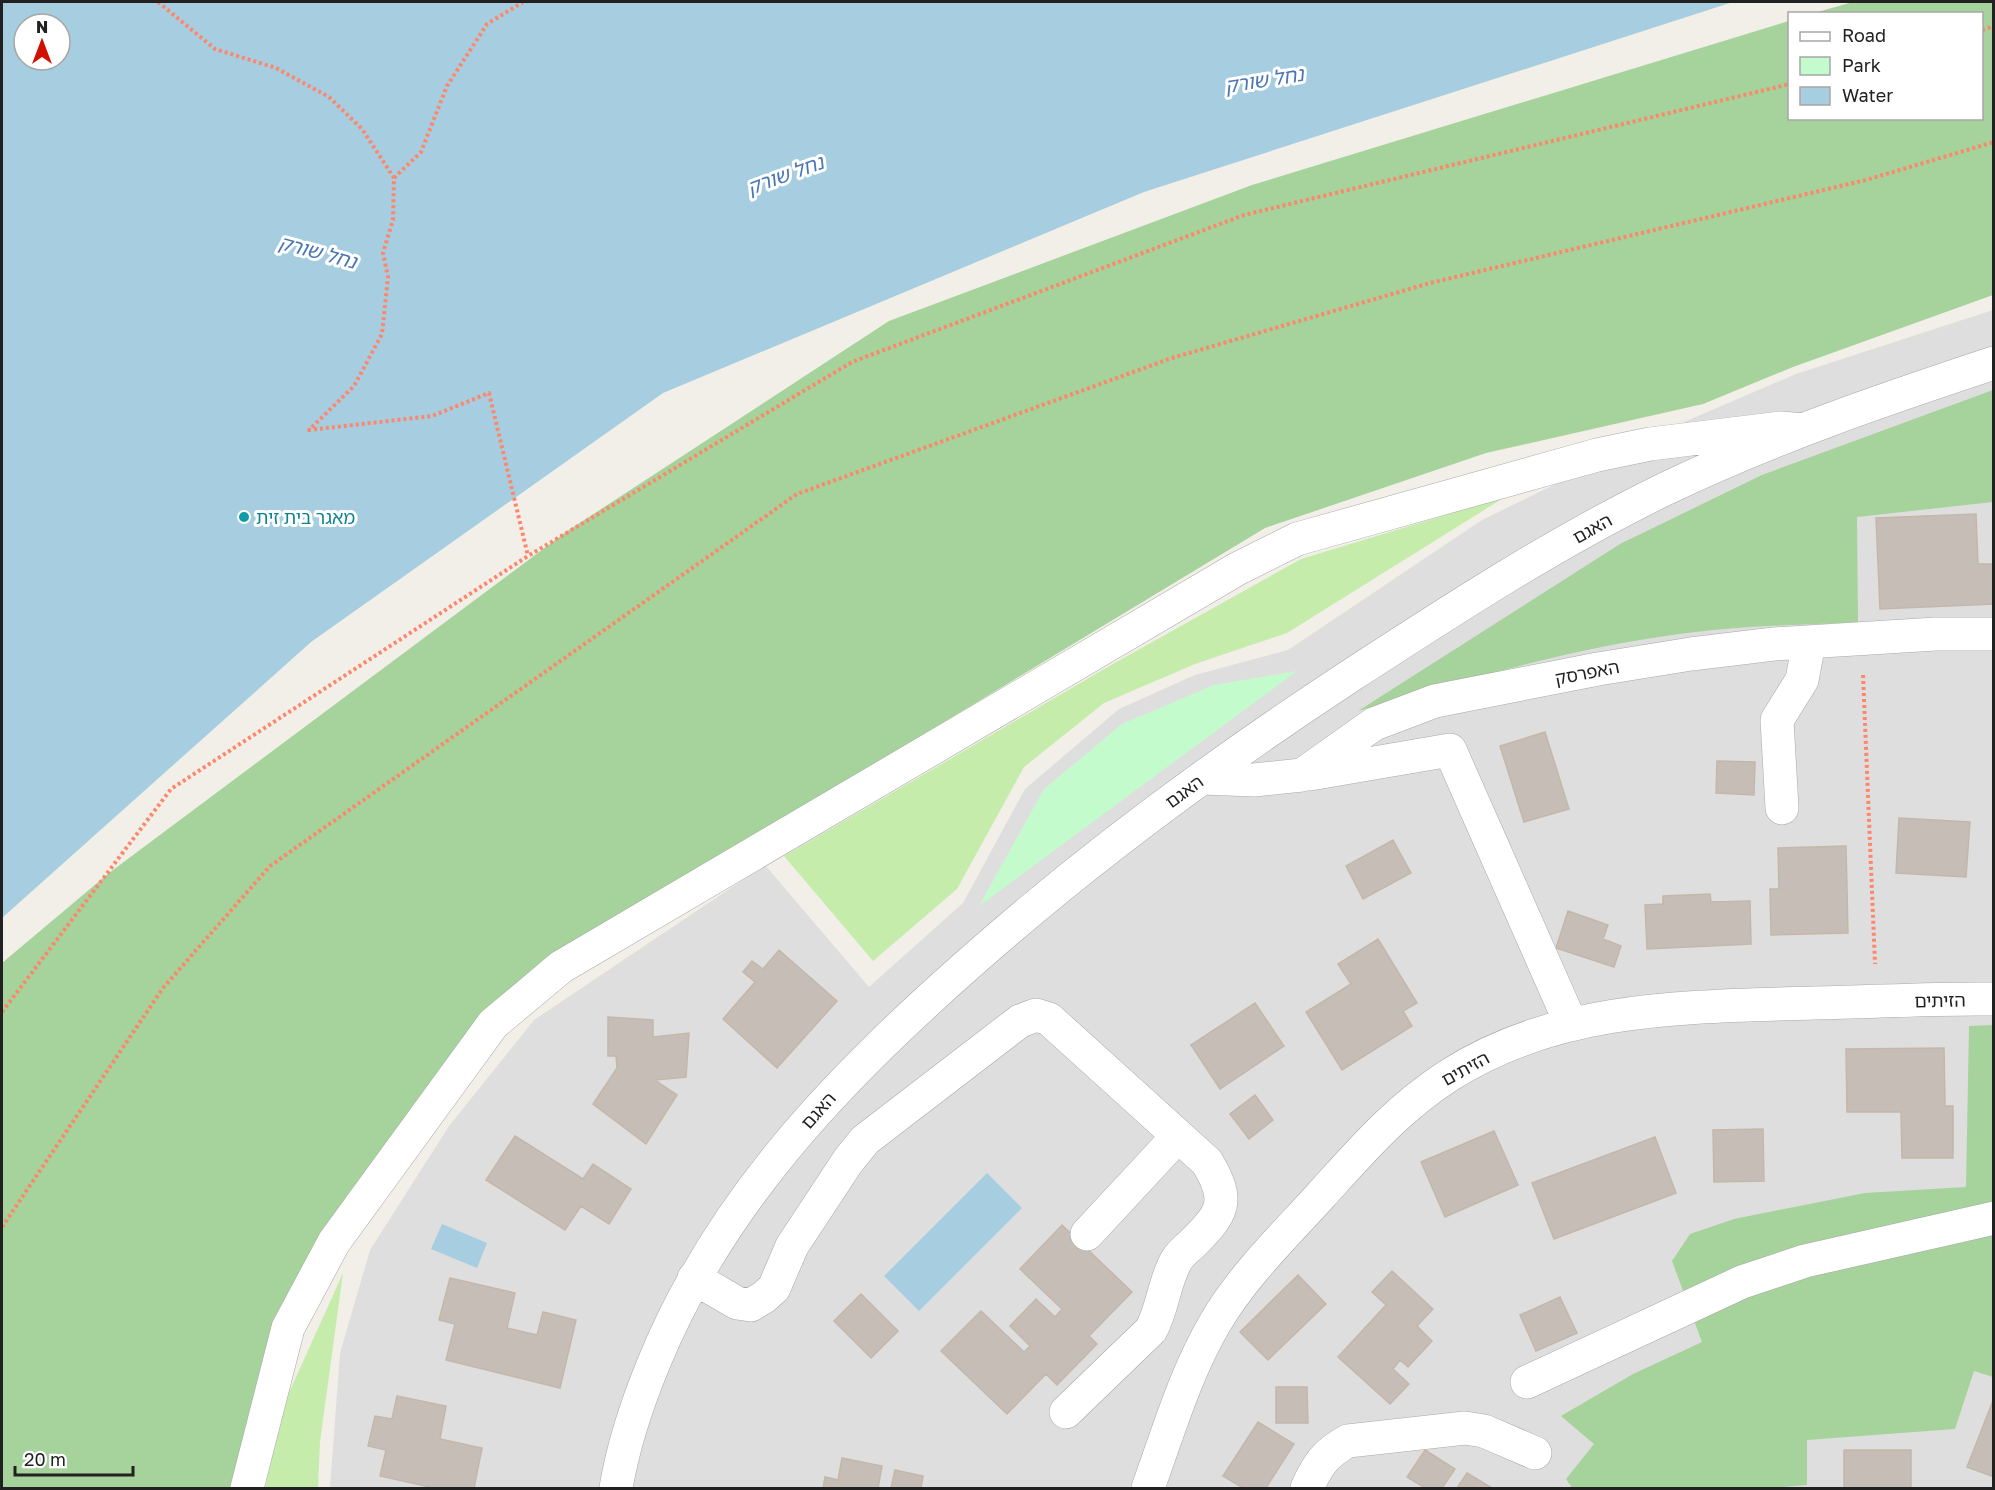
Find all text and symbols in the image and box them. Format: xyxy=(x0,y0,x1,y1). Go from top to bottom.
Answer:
north arrow xyxy=(12,12,72,72)
legend xyxy=(1788,12,1983,120)
text: N xyxy=(36,17,48,37)
text: Road xyxy=(1842,24,1886,46)
text: Park xyxy=(1842,54,1881,76)
water label: נחל שורק xyxy=(1223,61,1307,97)
text: Water xyxy=(1842,84,1893,106)
water label: נחל שורק xyxy=(743,149,828,199)
water label: נחל שורק xyxy=(276,229,361,273)
place label: מאגר בית זית xyxy=(256,506,355,528)
street label: האגם xyxy=(1568,508,1616,548)
marker: מאגר בית זית xyxy=(237,510,251,524)
street label: האפרסק xyxy=(1553,655,1621,689)
street label: האגם xyxy=(1161,770,1207,812)
street label: הזיתים xyxy=(1914,989,1966,1011)
street label: הזיתים xyxy=(1437,1046,1493,1090)
street label: האגם xyxy=(796,1087,840,1133)
scale bar xyxy=(15,1439,134,1477)
text: 20 m xyxy=(24,1448,66,1470)

